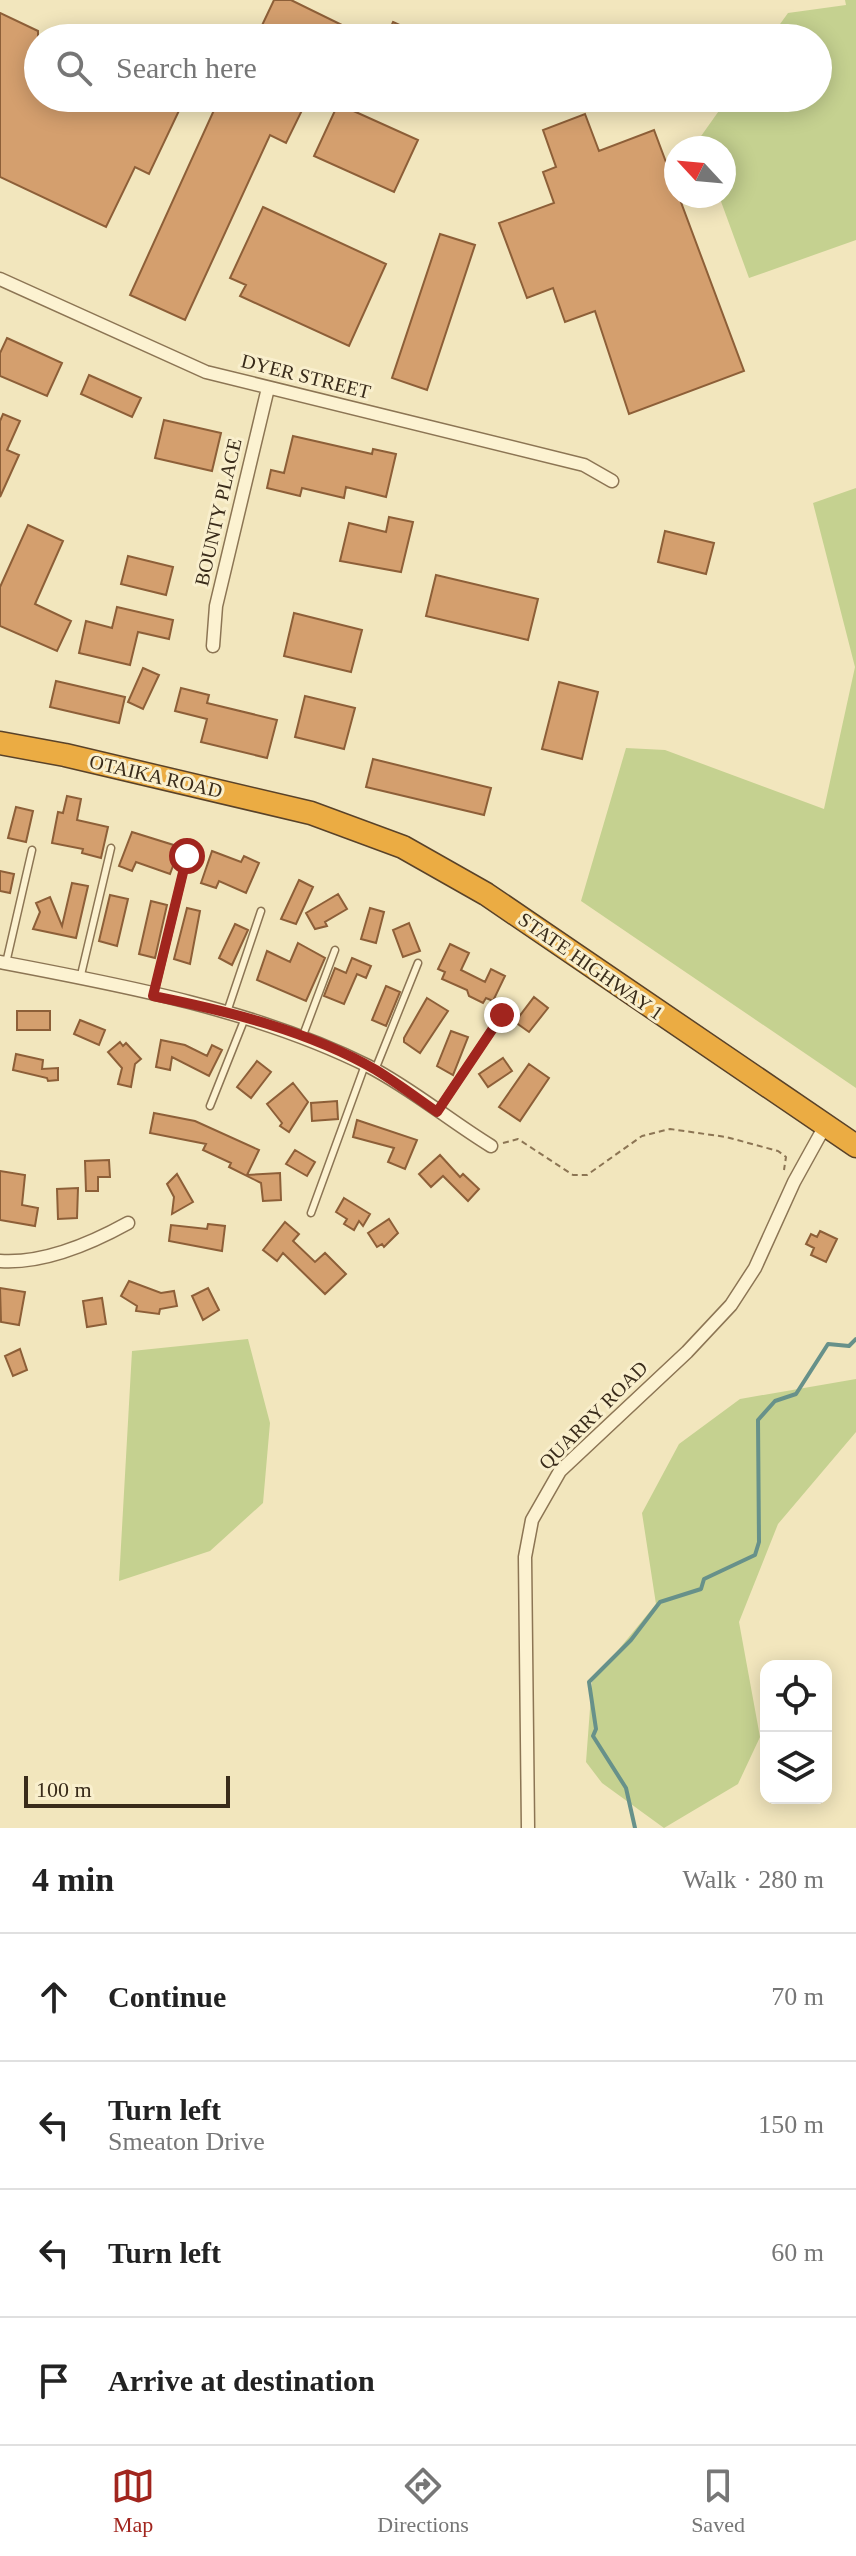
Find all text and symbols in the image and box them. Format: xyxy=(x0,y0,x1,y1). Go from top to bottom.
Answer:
search box xyxy=(24,24,832,112)
icon: search xyxy=(52,46,96,90)
text: Search here xyxy=(116,51,257,84)
north arrow xyxy=(664,136,736,208)
street label: DYER STREET xyxy=(239,349,373,403)
street label: BOUNTY PLACE xyxy=(190,436,246,588)
street label: OTAIKA ROAD xyxy=(87,750,225,802)
route start xyxy=(169,838,205,874)
street label: STATE HIGHWAY 1 xyxy=(515,908,667,1024)
route end xyxy=(484,997,520,1033)
street label: QUARRY ROAD xyxy=(534,1356,652,1474)
map controls xyxy=(760,1660,832,1804)
button: locate xyxy=(760,1660,832,1732)
button: layers xyxy=(760,1732,832,1804)
scale bar xyxy=(24,1772,230,1808)
text: 100 m xyxy=(36,1777,92,1802)
text: 4 min xyxy=(32,1861,114,1898)
text: Walk · 280 m xyxy=(682,1865,824,1894)
icon: ahead xyxy=(32,1975,76,2019)
text: Continue xyxy=(108,1980,226,2013)
text: 70 m xyxy=(771,1982,824,2011)
text: Turn left xyxy=(108,2093,221,2126)
icon: left xyxy=(32,2103,76,2147)
text: 150 m xyxy=(758,2110,824,2139)
text: Smeaton Drive xyxy=(108,2127,265,2156)
icon: left xyxy=(32,2231,76,2275)
text: Turn left xyxy=(108,2236,221,2269)
text: 60 m xyxy=(771,2238,824,2267)
icon: arrive xyxy=(32,2359,76,2403)
text: Arrive at destination xyxy=(108,2364,375,2397)
tab: Map xyxy=(111,2464,155,2538)
tab: Directions xyxy=(377,2464,469,2538)
tab: Saved xyxy=(691,2464,745,2538)

